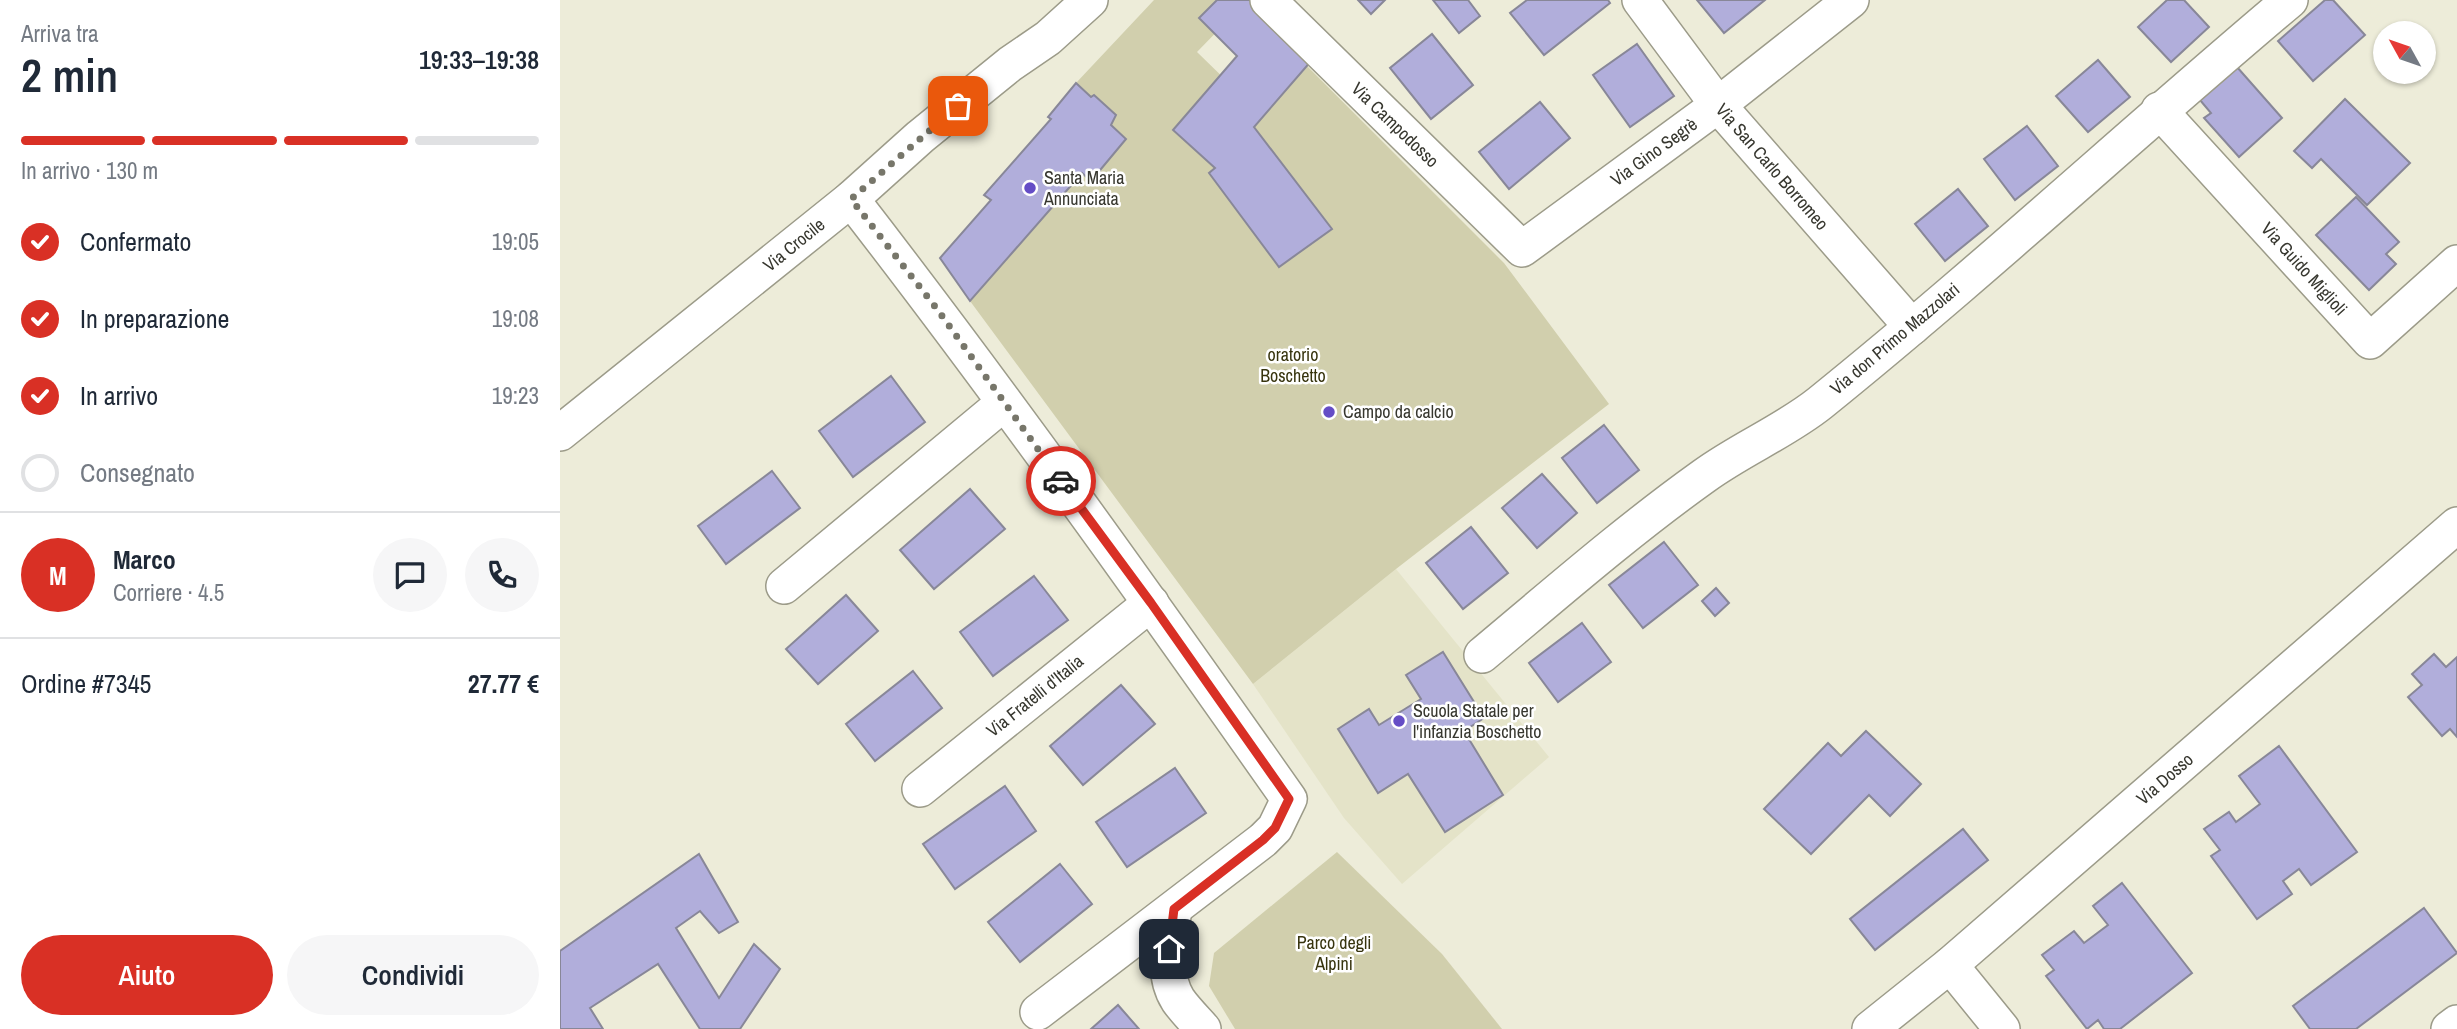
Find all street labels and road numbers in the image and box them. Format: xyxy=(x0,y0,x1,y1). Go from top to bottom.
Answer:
street label: Via Campodosso xyxy=(1346,76,1445,173)
street label: Via San Carlo Borromeo xyxy=(1710,98,1834,235)
street label: Via Gino Segrè xyxy=(1605,112,1702,192)
street label: Via Crocile xyxy=(758,212,830,277)
street label: Via Guido Miglioli xyxy=(2256,216,2353,321)
street label: Via don Primo Mazzolari xyxy=(1825,277,1965,400)
street label: Via Fratelli d'Italia xyxy=(981,649,1089,743)
street label: Via Dosso xyxy=(2131,747,2198,810)

